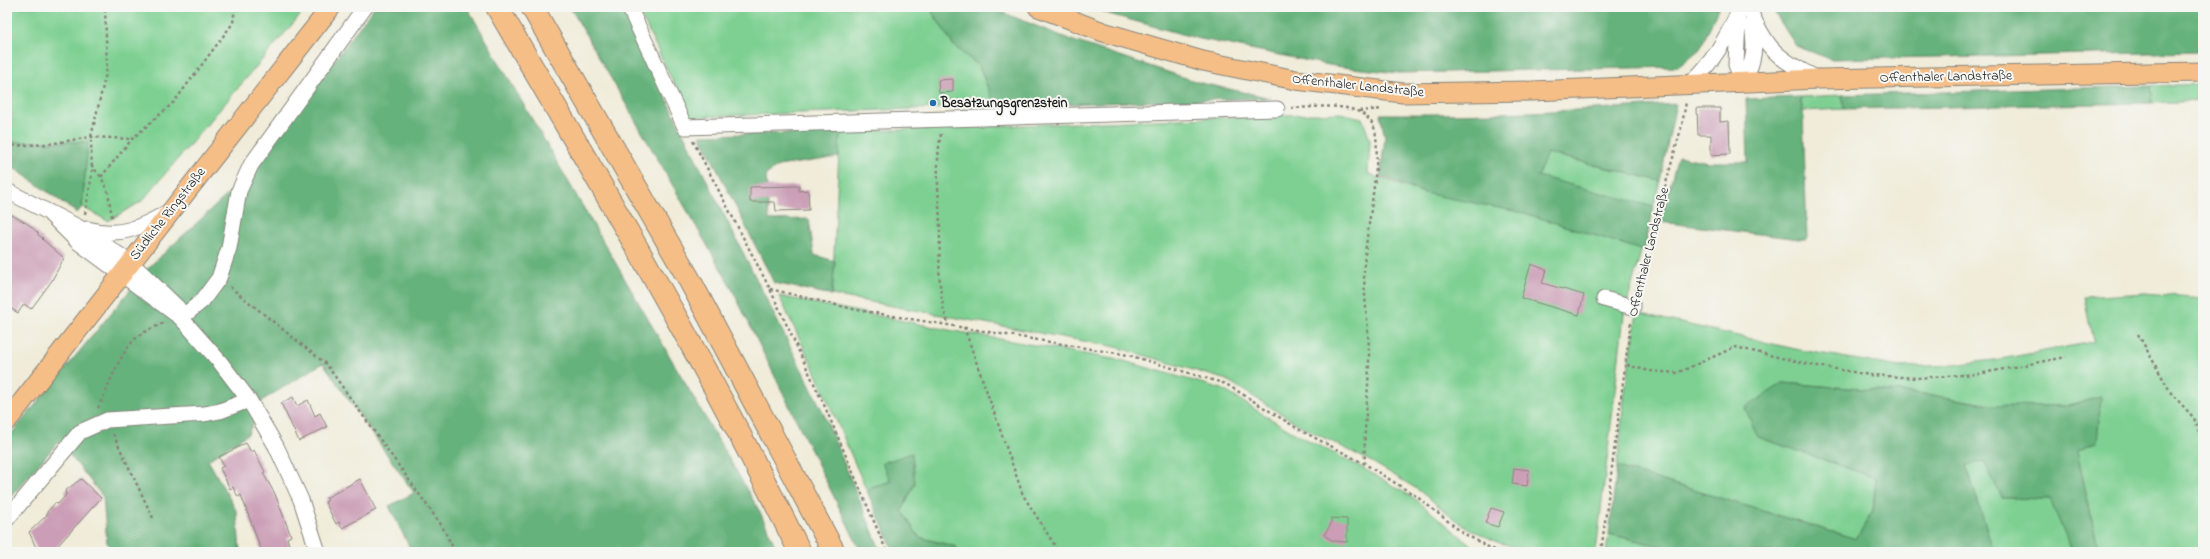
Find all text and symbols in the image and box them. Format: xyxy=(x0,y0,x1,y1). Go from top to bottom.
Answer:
street label: Offenthaler Landstraße xyxy=(1880,65,2013,89)
street label: Offenthaler Landstraße xyxy=(1291,69,1426,103)
place label: Besatzungsgrenzstein xyxy=(940,93,1068,116)
marker: Besatzungsgrenzstein xyxy=(928,98,938,108)
street label: Südliche Ringstraße xyxy=(125,162,212,266)
street label: Offenthaler Landstraße xyxy=(1623,184,1675,319)

